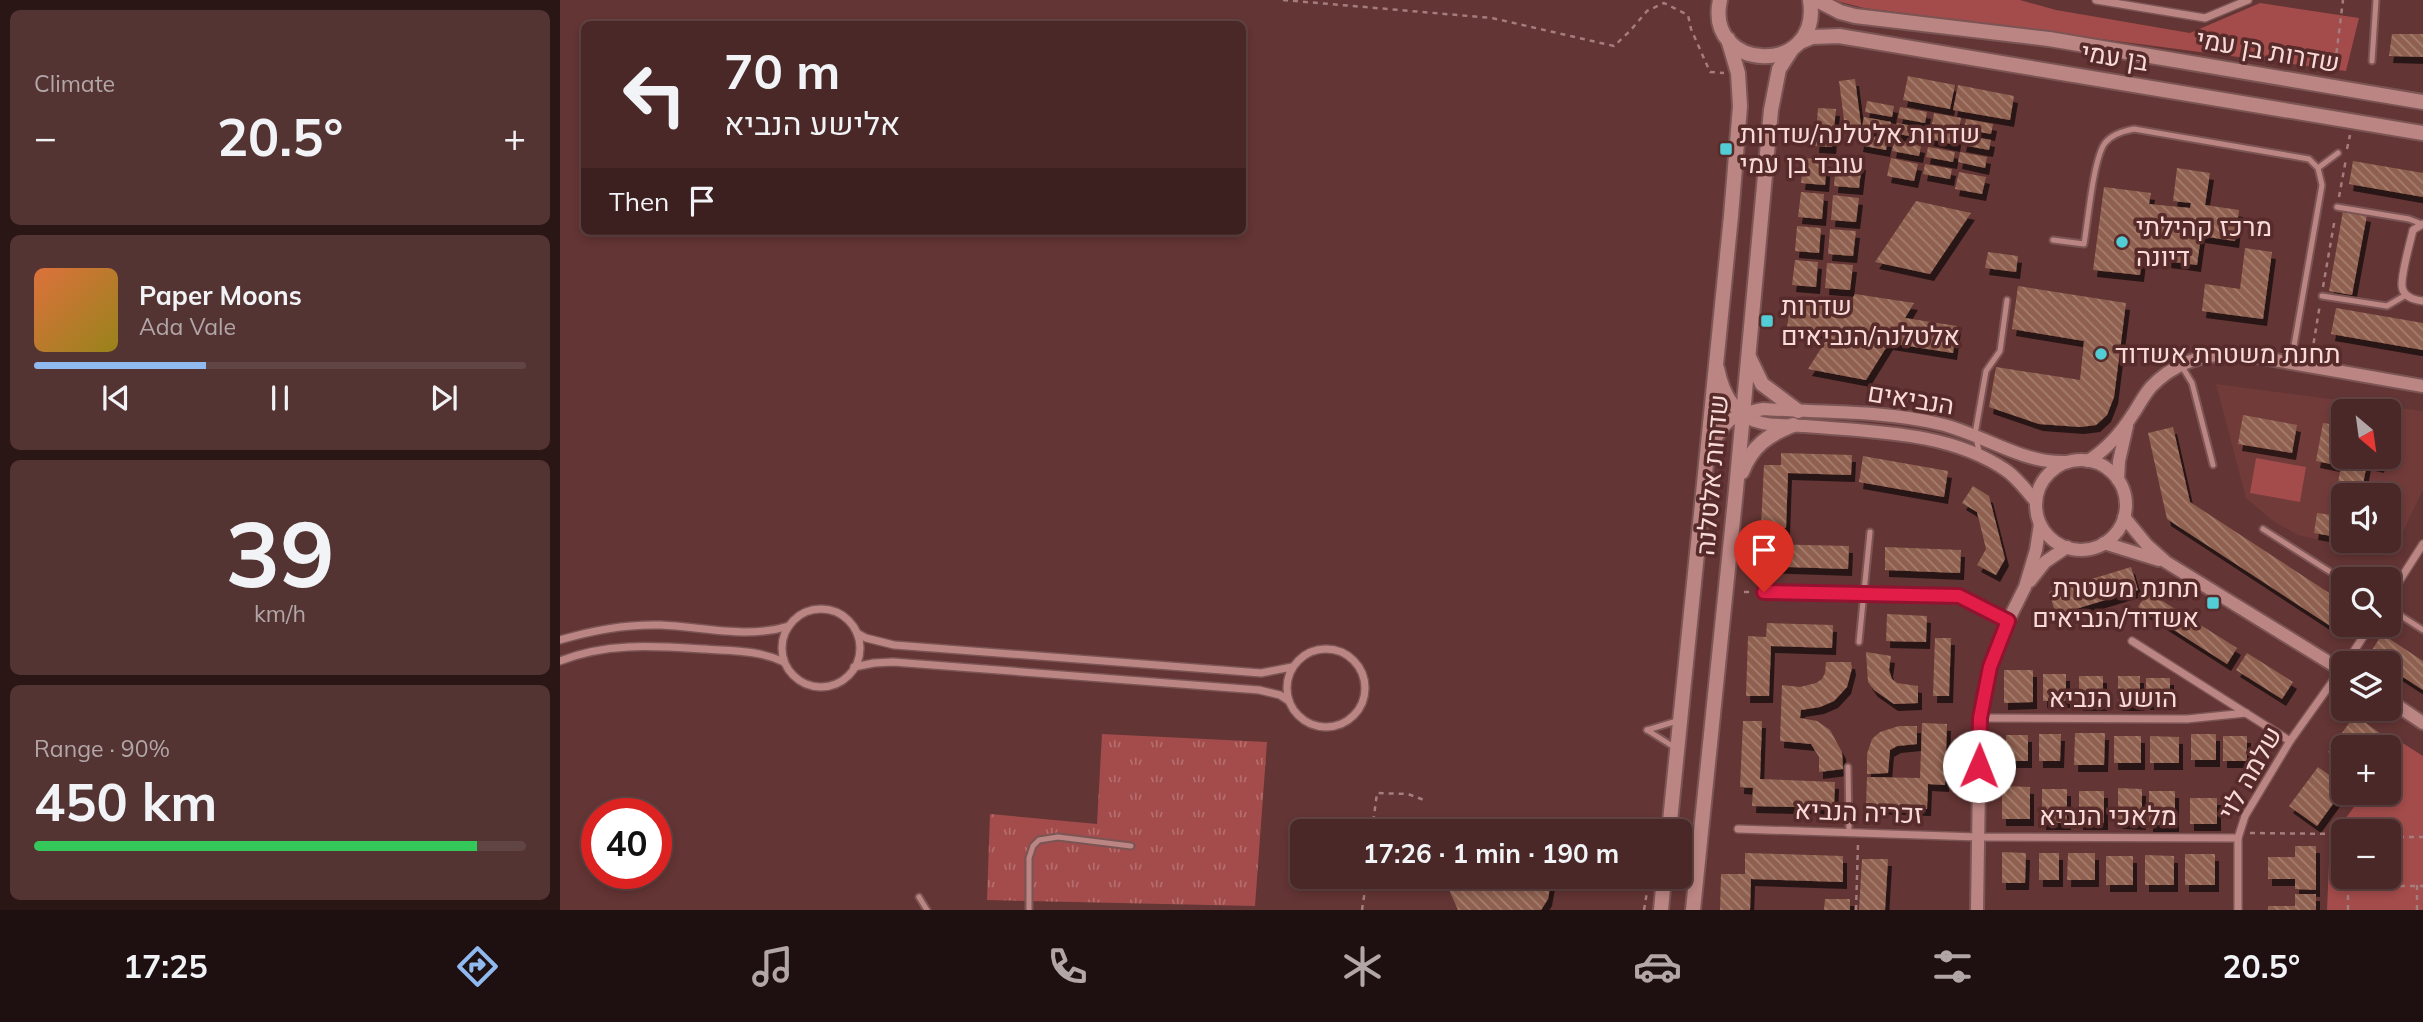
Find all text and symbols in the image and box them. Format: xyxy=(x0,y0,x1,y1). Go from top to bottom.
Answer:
street label: שדרות בן עמי xyxy=(2194,22,2342,79)
street label: בן עמי xyxy=(2079,35,2151,78)
text: 70 m xyxy=(724,40,840,101)
icon: left xyxy=(609,49,700,140)
text: Climate xyxy=(34,69,115,98)
text: אלישע הנביא xyxy=(724,103,900,143)
text: 20.5° xyxy=(217,104,343,169)
text: − xyxy=(34,113,57,161)
text: + xyxy=(503,113,526,161)
place label: שדרות אלטלנה/שדרות עובד בן עמי xyxy=(1740,117,1980,180)
marker: שדרות אלטלנה/שדרות עובד בן עמי xyxy=(1718,141,1734,157)
icon: arrive xyxy=(683,182,721,220)
text: Then xyxy=(609,185,669,218)
place label: מרכז קהילתי דיונה xyxy=(2136,210,2272,273)
marker: מרכז קהילתי דיונה xyxy=(2114,234,2130,250)
text: Paper Moons xyxy=(139,279,302,312)
place label: שדרות אלטלנה/הנביאים xyxy=(1781,289,1960,352)
text: Ada Vale xyxy=(139,312,236,341)
marker: שדרות אלטלנה/הנביאים xyxy=(1759,313,1775,329)
place label: תחנת משטרת אשדוד xyxy=(2115,337,2341,370)
marker: תחנת משטרת אשדוד xyxy=(2093,346,2109,362)
street label: הנביאים xyxy=(1865,375,1957,422)
icon: previous xyxy=(97,379,135,417)
icon: pause xyxy=(261,379,299,417)
icon: next xyxy=(425,379,463,417)
street label: שדרות אלטלנה xyxy=(1688,393,1735,557)
north arrow xyxy=(2331,399,2401,469)
map controls xyxy=(2331,399,2401,889)
button: sound xyxy=(2331,483,2401,553)
text: 39 xyxy=(225,496,335,610)
pin xyxy=(1734,520,1794,592)
icon: arrive xyxy=(1745,531,1783,569)
button: search xyxy=(2331,567,2401,637)
place label: תחנת משטרת אשדוד/הנביאים xyxy=(2032,571,2199,634)
marker: תחנת משטרת אשדוד/הנביאים xyxy=(2205,595,2221,611)
text: km/h xyxy=(254,599,306,628)
button: layers xyxy=(2331,651,2401,721)
street label: הושע הנביא xyxy=(2049,681,2177,714)
street label: שלמה לוי xyxy=(2211,720,2289,825)
position arrow xyxy=(1942,729,2016,803)
text: Range · 90% xyxy=(34,734,170,763)
button: + xyxy=(2331,735,2401,805)
text: 450 km xyxy=(34,769,217,834)
street label: זכריה הנביא xyxy=(1794,793,1924,830)
speed limit sign: 40 xyxy=(581,798,672,889)
street label: מלאכי הנביא xyxy=(2039,799,2177,832)
button: − xyxy=(2331,819,2401,889)
text: 17:26 · 1 min · 190 m xyxy=(1363,837,1619,870)
icon: directions xyxy=(453,942,502,991)
icon: music xyxy=(748,942,797,991)
icon: phone xyxy=(1043,942,1092,991)
icon: climate xyxy=(1338,942,1387,991)
icon: car xyxy=(1633,942,1682,991)
icon: filters xyxy=(1928,942,1977,991)
text: 17:25 xyxy=(123,946,208,986)
text: 20.5° xyxy=(2222,946,2300,986)

